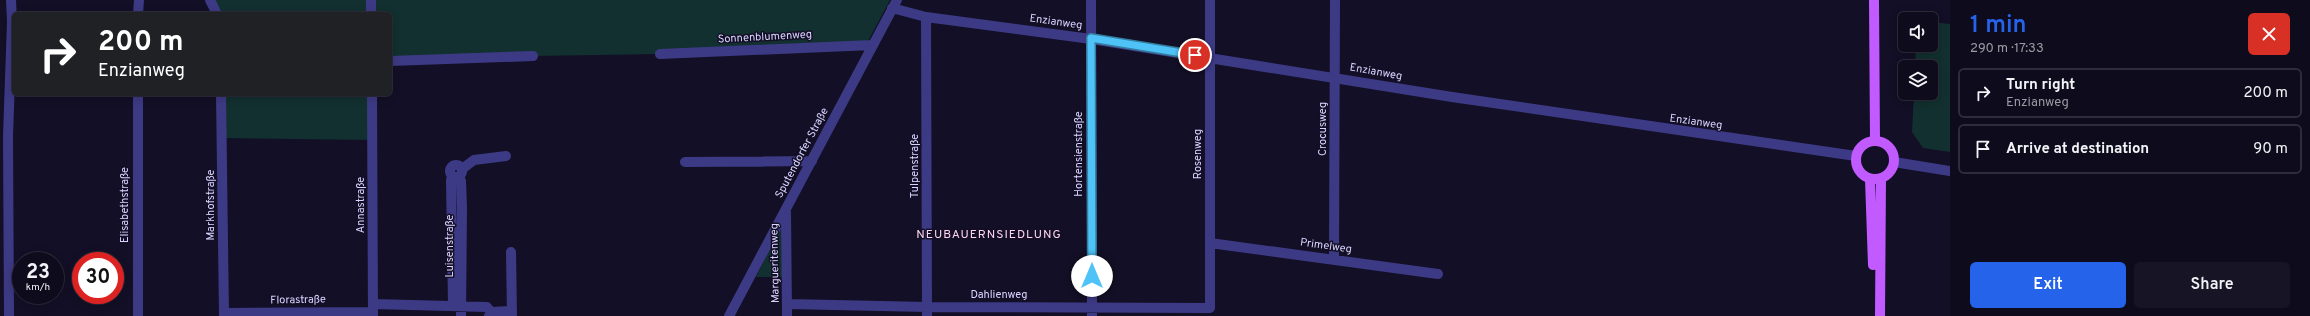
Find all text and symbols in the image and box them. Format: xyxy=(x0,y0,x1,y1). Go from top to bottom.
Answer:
street label: Enzianweg xyxy=(1029,11,1083,33)
text: 1 min xyxy=(1970,11,2027,41)
map controls xyxy=(1898,12,1938,100)
button: sound xyxy=(1898,12,1938,52)
button: close xyxy=(2248,13,2290,55)
text: 200 m xyxy=(98,25,184,61)
icon: right xyxy=(32,28,84,80)
street label: Sonnenblumenweg xyxy=(718,28,812,46)
pin xyxy=(1178,38,1212,72)
text: 290 m · 17:33 xyxy=(1970,41,2044,57)
icon: arrive xyxy=(1184,44,1206,66)
text: Enzianweg xyxy=(98,60,185,83)
street label: Enzianweg xyxy=(1349,60,1403,84)
button: layers xyxy=(1898,60,1938,100)
text: Turn right xyxy=(2006,76,2075,95)
icon: right xyxy=(1972,82,1994,104)
text: 200 m xyxy=(2243,84,2288,103)
text: Enzianweg xyxy=(2006,95,2069,111)
street label: Crocusweg xyxy=(1316,102,1330,156)
street label: Sputendorfer Straße xyxy=(772,105,832,201)
street label: Hortensienstraße xyxy=(1072,111,1086,197)
street label: Enzianweg xyxy=(1669,111,1723,133)
street label: Rosenweg xyxy=(1191,129,1205,179)
street label: Tulpenstraße xyxy=(908,134,922,198)
icon: arrive xyxy=(1972,138,1994,160)
text: Arrive at destination xyxy=(2006,140,2149,159)
text: 90 m xyxy=(2253,140,2288,159)
street label: Elisabethstraße xyxy=(118,167,132,243)
street label: Markhofstraße xyxy=(204,169,218,240)
street label: Annastraße xyxy=(354,177,368,233)
street label: Luisenstraße xyxy=(443,214,457,278)
street label: Margueritenweg xyxy=(767,223,783,303)
district label: NEUBAUERNSIEDLUNG xyxy=(916,227,1062,243)
street label: Primelweg xyxy=(1299,235,1353,257)
speed limit sign: 30 xyxy=(72,252,124,304)
position arrow xyxy=(1071,255,1113,297)
text: 23 xyxy=(26,260,50,286)
button: Exit xyxy=(1970,262,2126,308)
button: Share xyxy=(2134,262,2290,308)
text: km/h xyxy=(26,281,50,294)
street label: Dahlienweg xyxy=(970,288,1028,302)
street label: Florastraße xyxy=(270,293,326,307)

